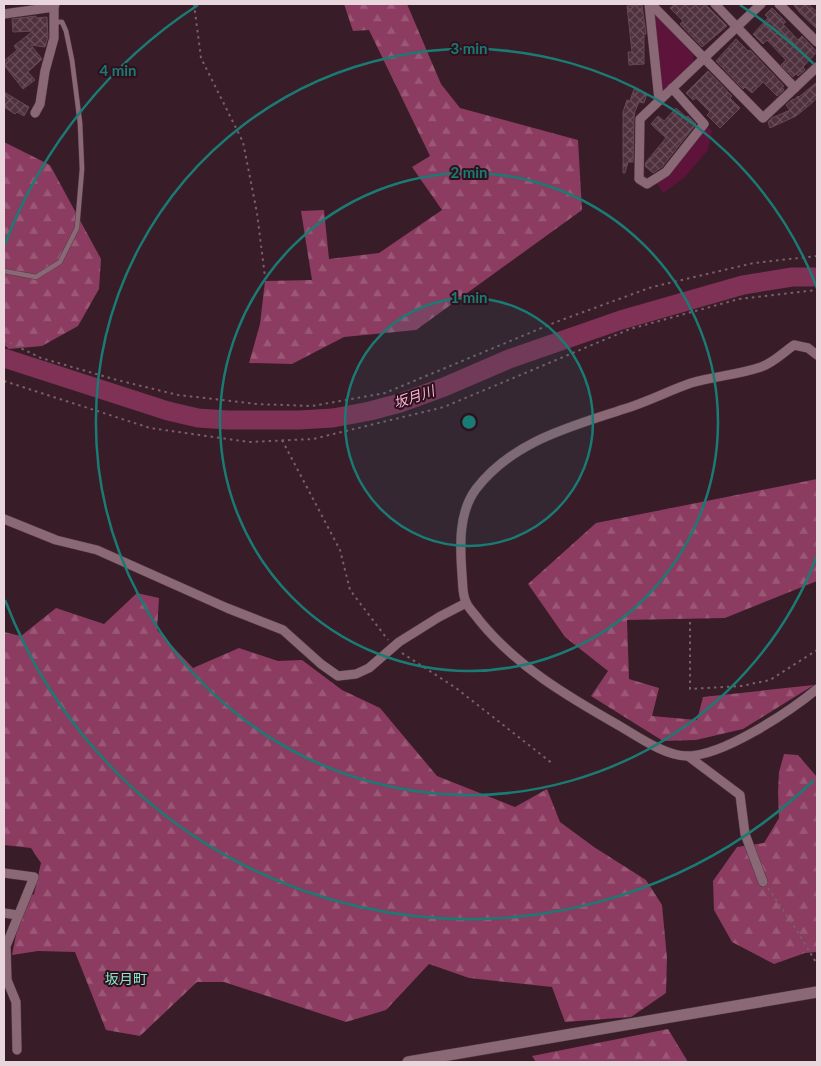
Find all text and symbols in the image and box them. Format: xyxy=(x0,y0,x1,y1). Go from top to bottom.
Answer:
text: 3 min xyxy=(450,39,488,57)
text: 4 min xyxy=(99,61,137,79)
text: 2 min xyxy=(450,163,488,181)
text: 1 min xyxy=(450,288,488,306)
water label: 坂月川 xyxy=(391,381,438,411)
centre of rings xyxy=(460,413,478,431)
district label: 坂月町 xyxy=(105,970,147,987)

